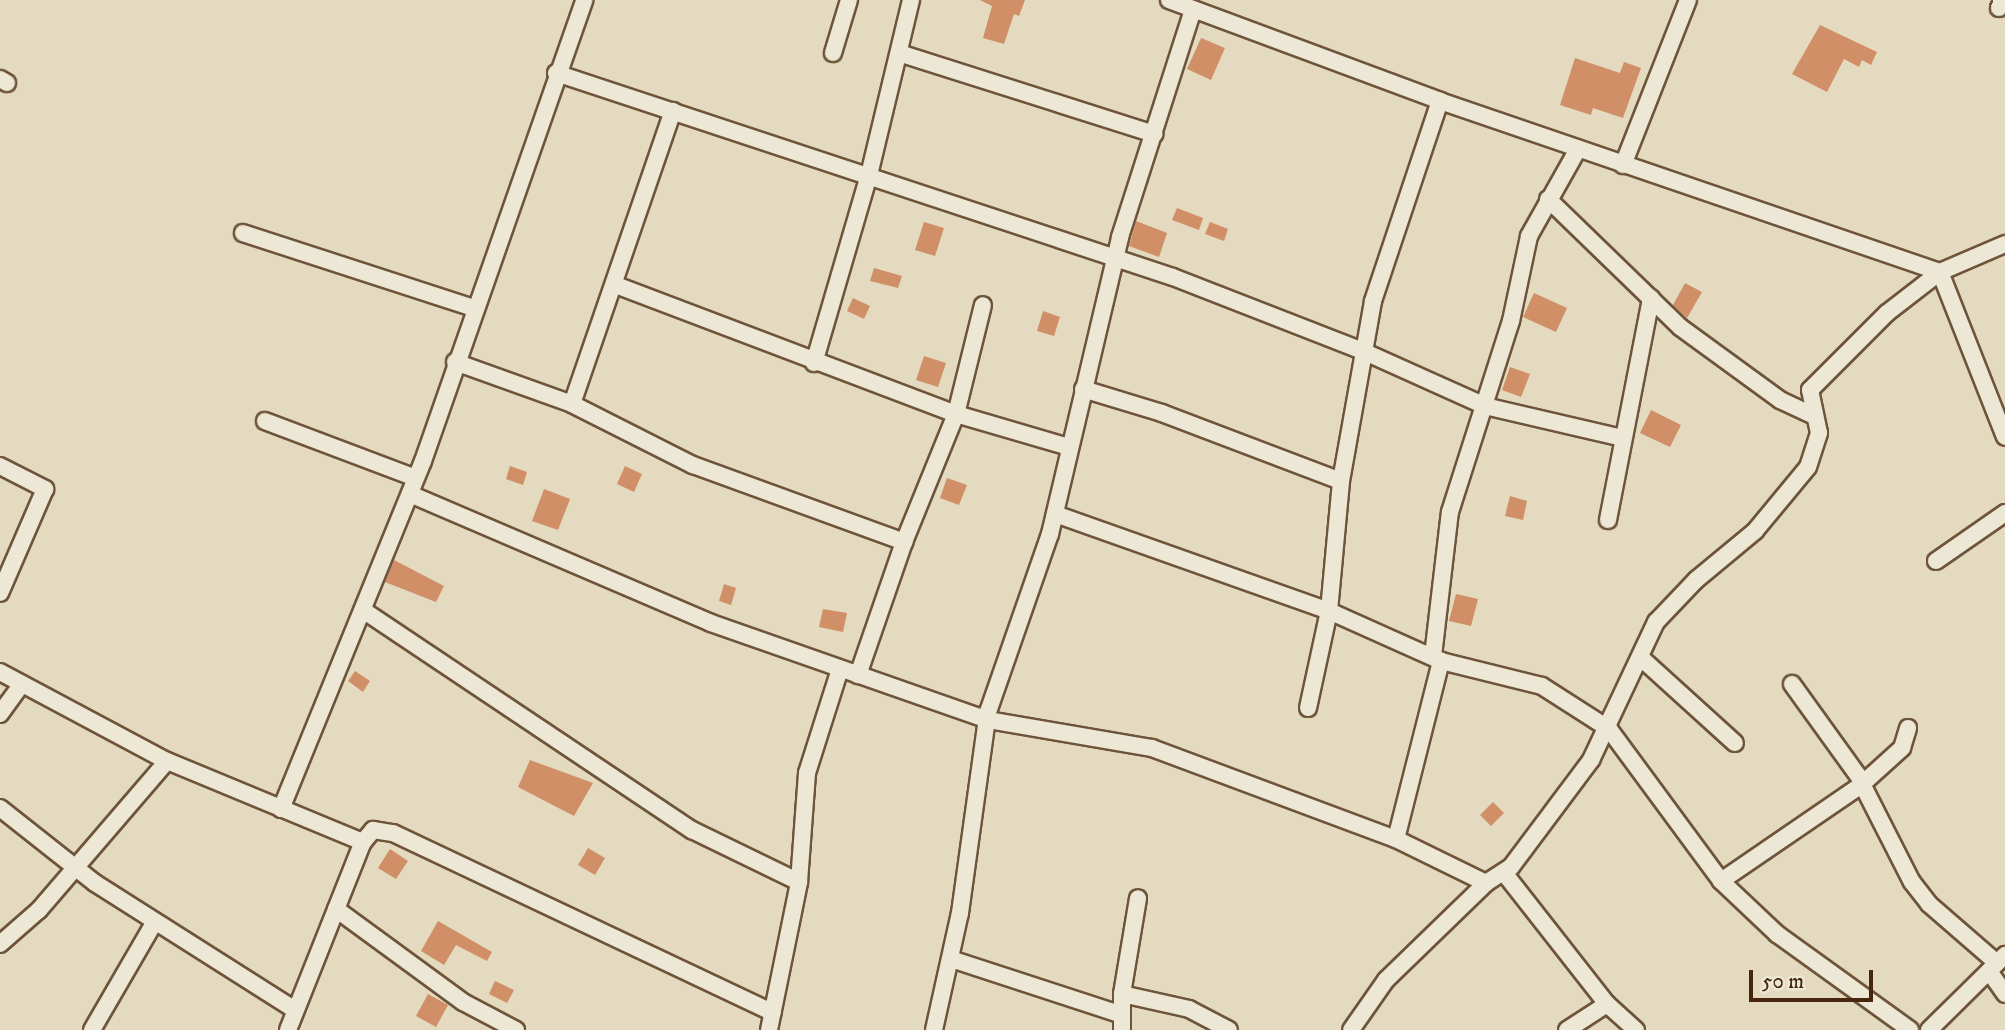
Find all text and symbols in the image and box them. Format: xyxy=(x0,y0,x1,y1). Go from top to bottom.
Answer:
scale bar xyxy=(1753,956,1877,1000)
text: 50 m xyxy=(1762,969,1804,995)

